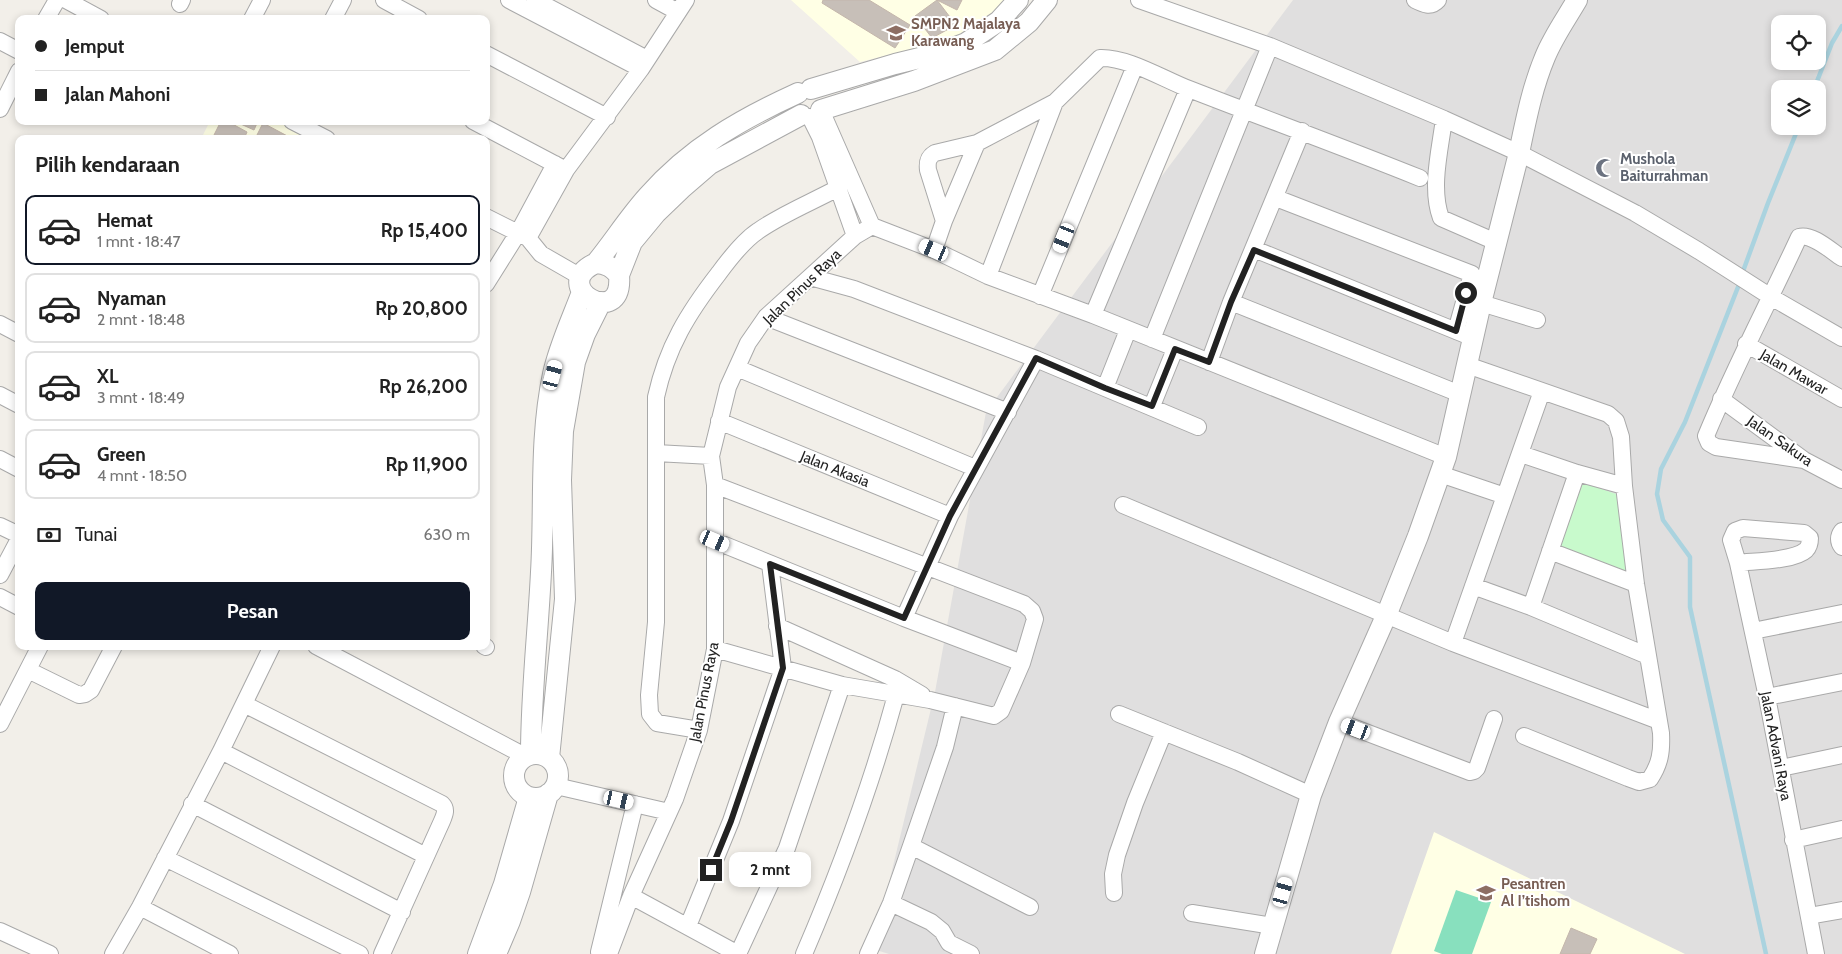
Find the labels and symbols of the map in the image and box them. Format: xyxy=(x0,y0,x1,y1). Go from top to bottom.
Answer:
place label: SMPN2 Majalaya Karawang xyxy=(911,15,1021,50)
school or university icon: SMPN2 Majalaya Karawang xyxy=(885,22,907,44)
place label: Mushola Baiturrahman xyxy=(1620,150,1708,185)
mosque icon: Mushola Baiturrahman xyxy=(1594,157,1616,179)
car xyxy=(1051,221,1076,255)
car xyxy=(917,237,950,263)
street label: Jalan Pinus Raya xyxy=(759,245,845,329)
route start xyxy=(1455,282,1477,304)
street label: Jalan Mawar xyxy=(1756,345,1831,399)
car xyxy=(541,359,564,391)
street label: Jalan Sakura xyxy=(1743,411,1817,471)
street label: Jalan Akasia xyxy=(797,447,873,491)
car xyxy=(698,528,731,554)
street label: Jalan Pinus Raya xyxy=(685,640,723,744)
street label: Jalan Advani Raya xyxy=(1756,689,1796,803)
car xyxy=(1339,717,1372,741)
car xyxy=(602,789,635,811)
callout: 2 mnt xyxy=(728,852,811,888)
route end xyxy=(700,859,722,881)
place label: Pesantren Al I’tishom xyxy=(1501,875,1570,910)
car xyxy=(1271,876,1294,908)
school or university icon: Pesantren Al I’tishom xyxy=(1475,882,1497,904)

